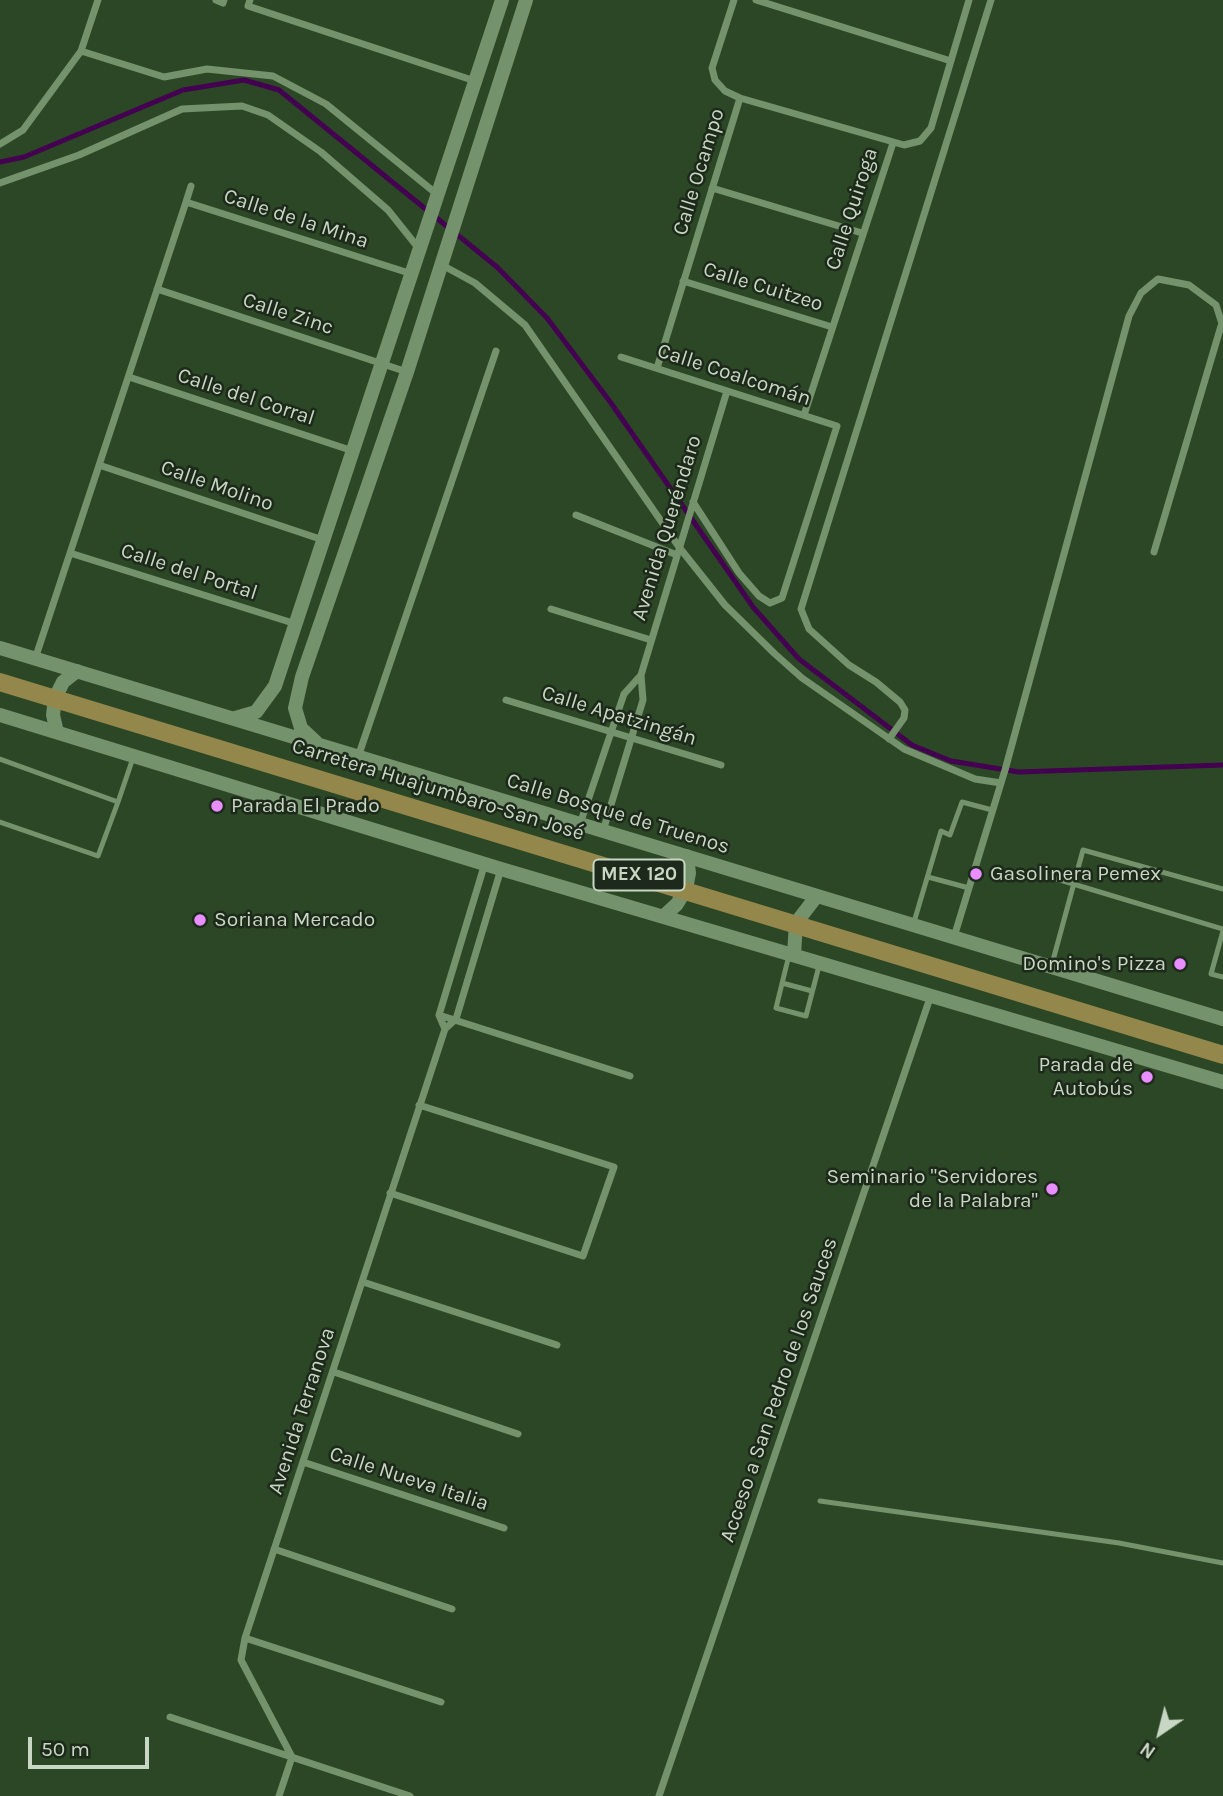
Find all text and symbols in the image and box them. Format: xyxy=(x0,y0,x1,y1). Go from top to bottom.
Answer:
street label: Calle Ocampo xyxy=(668,106,730,238)
street label: Calle Quiroga xyxy=(820,145,884,273)
street label: Calle de la Mina xyxy=(220,184,372,254)
street label: Calle Cuitzeo xyxy=(700,257,826,317)
street label: Calle Zinc xyxy=(239,287,337,341)
street label: Calle Coalcomán xyxy=(654,338,814,412)
street label: Calle del Corral xyxy=(174,363,318,431)
street label: Avenida Queréndaro xyxy=(627,432,707,624)
street label: Calle Molino xyxy=(157,455,277,517)
street label: Calle del Portal xyxy=(118,538,260,606)
street label: Calle Apatzingán xyxy=(538,680,700,752)
street label: Carretera Huajumbaro-San José xyxy=(289,733,587,847)
street label: Calle Bosque de Truenos xyxy=(504,768,732,860)
place label: Parada El Prado xyxy=(231,793,380,819)
marker: Parada El Prado xyxy=(209,798,225,814)
road number: MEX 120 xyxy=(594,860,684,890)
place label: Gasolinera Pemex xyxy=(990,861,1161,887)
marker: Gasolinera Pemex xyxy=(968,866,984,882)
place label: Soriana Mercado xyxy=(214,907,375,933)
marker: Soriana Mercado xyxy=(192,912,208,928)
place label: Domino's Pizza xyxy=(1022,951,1166,977)
marker: Domino's Pizza xyxy=(1172,956,1188,972)
place label: Parada de Autobús xyxy=(1038,1052,1133,1102)
marker: Parada de Autobús xyxy=(1139,1069,1155,1085)
place label: Seminario "Servidores de la Palabra" xyxy=(826,1164,1038,1214)
marker: Seminario "Servidores de la Palabra" xyxy=(1044,1181,1060,1197)
street label: Acceso a San Pedro de los Sauces xyxy=(715,1234,843,1546)
street label: Avenida Terranova xyxy=(263,1325,341,1497)
street label: Calle Nueva Italia xyxy=(326,1441,492,1517)
north arrow xyxy=(1125,1698,1195,1768)
scale bar xyxy=(32,1722,152,1766)
text: 50 m xyxy=(41,1737,90,1761)
text: N xyxy=(1136,1737,1160,1763)

